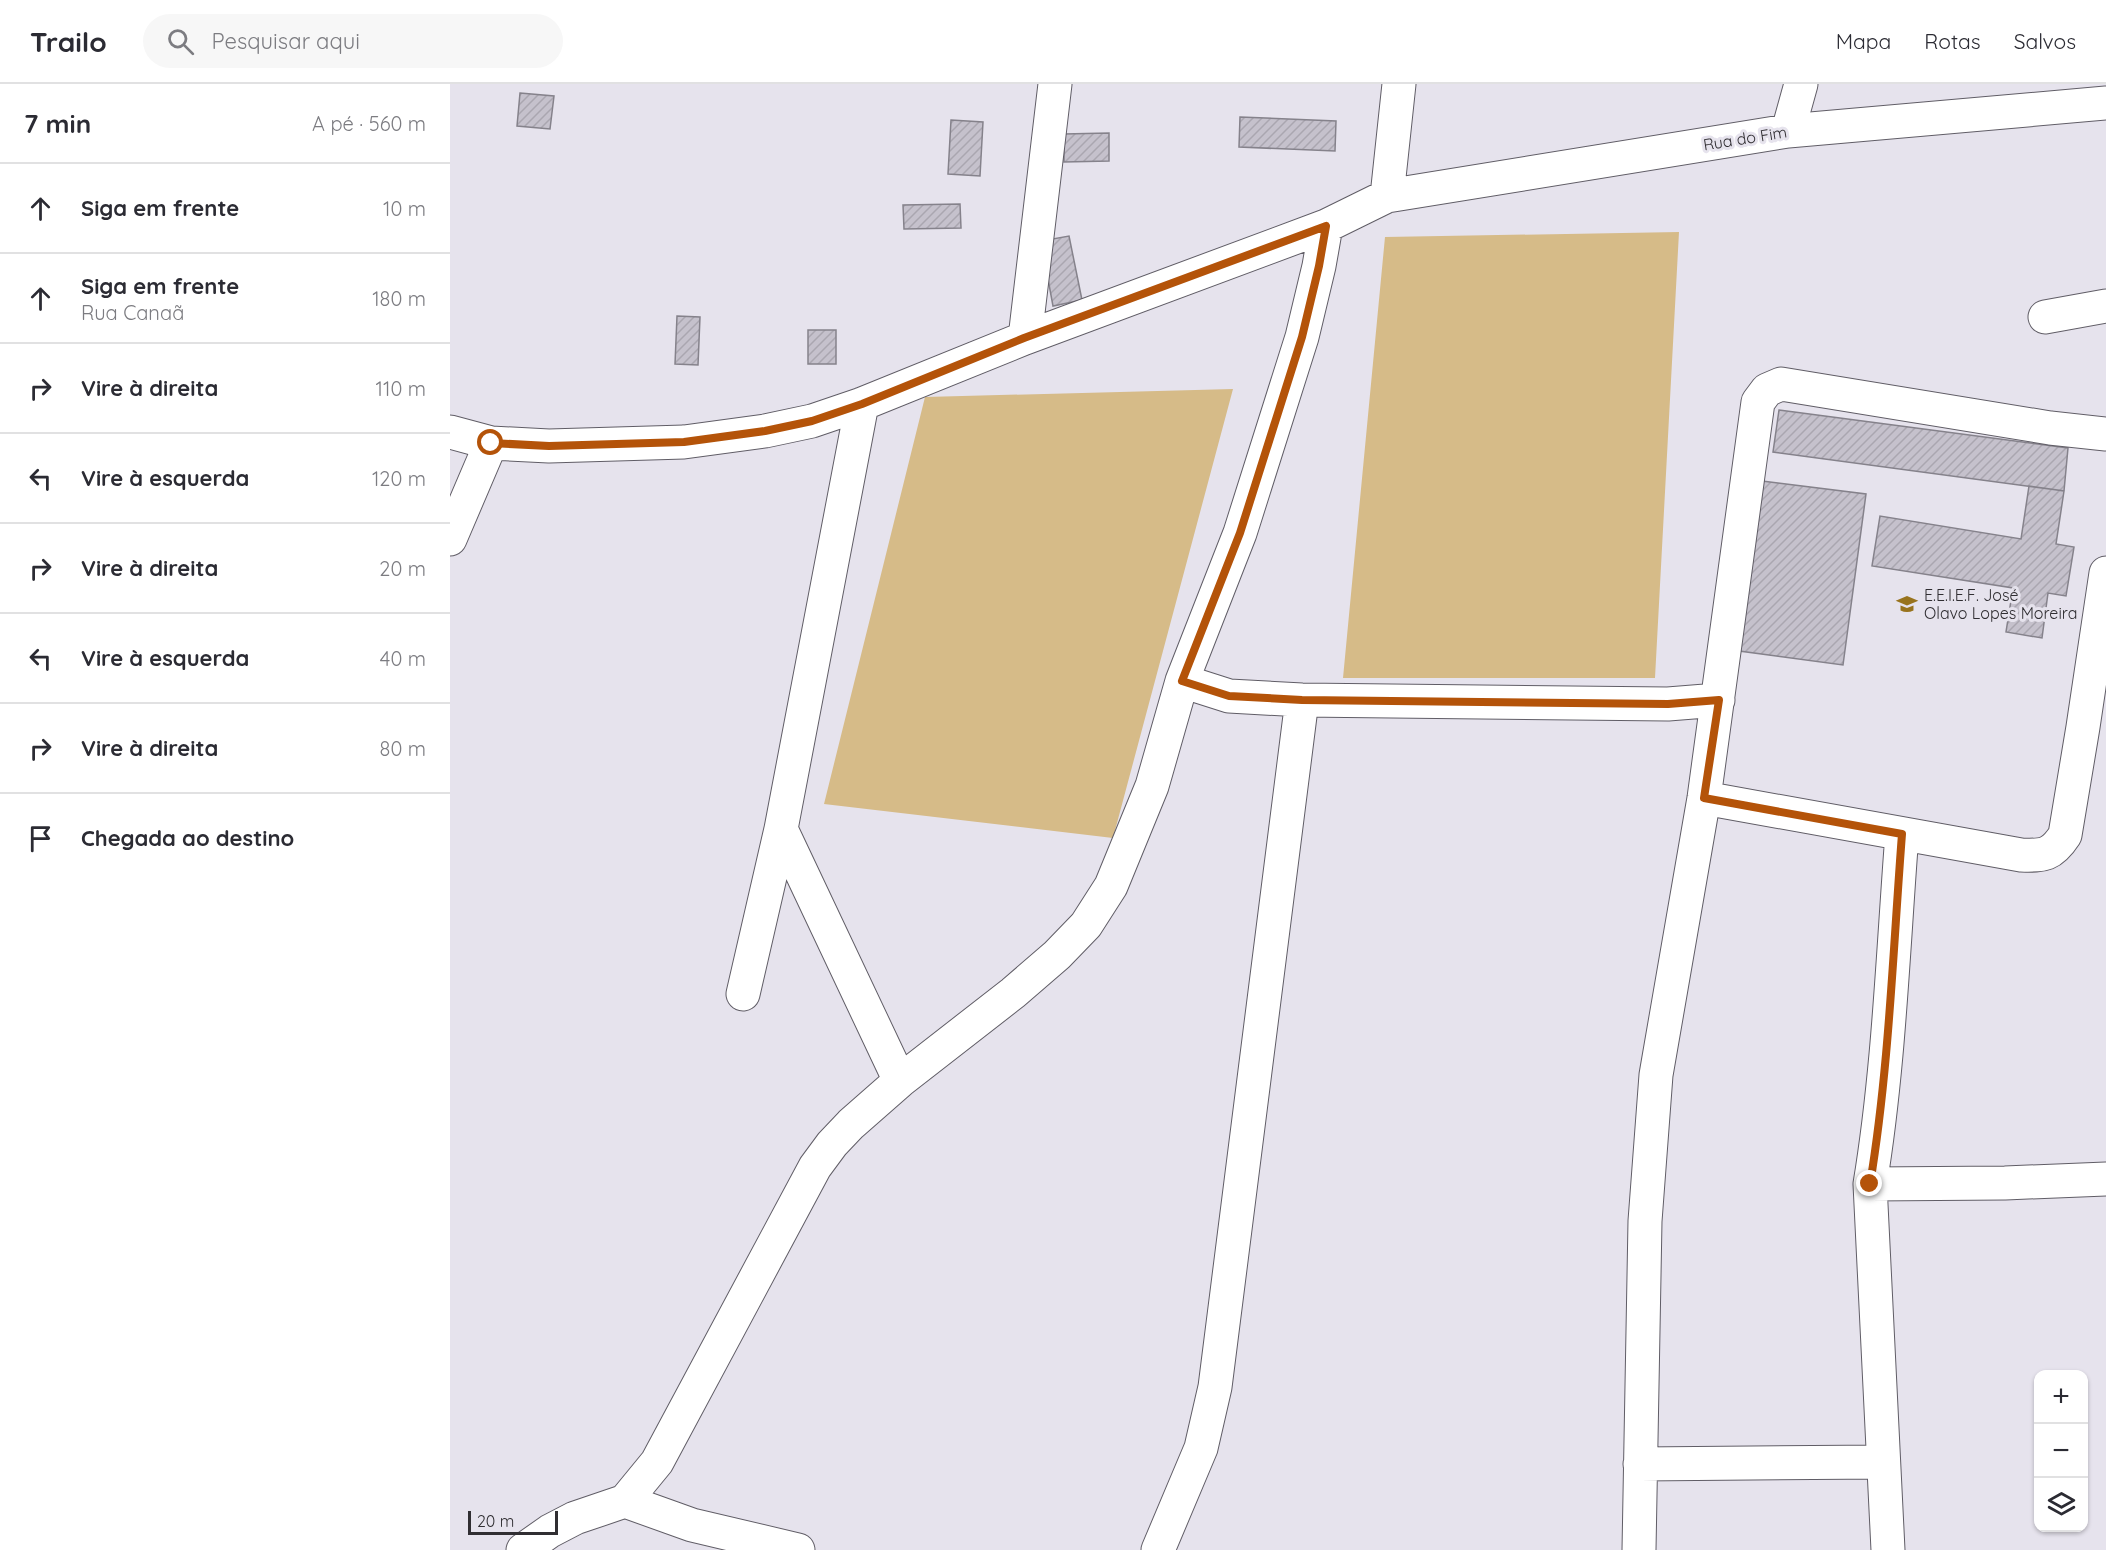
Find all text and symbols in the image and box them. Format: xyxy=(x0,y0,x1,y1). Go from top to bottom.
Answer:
search box xyxy=(143,14,563,68)
text: Trailo xyxy=(30,24,107,59)
icon: search xyxy=(164,25,197,58)
text: Pesquisar aqui xyxy=(212,27,360,55)
text: Mapa xyxy=(1836,28,1891,54)
text: Rotas xyxy=(1924,28,1981,54)
text: Salvos xyxy=(2014,28,2076,54)
text: 7 min xyxy=(24,107,91,140)
text: A pé · 560 m xyxy=(312,111,426,136)
street label: Rua do Fim xyxy=(1702,122,1788,154)
icon: ahead xyxy=(24,192,57,225)
text: Siga em frente xyxy=(81,194,239,222)
text: 10 m xyxy=(383,196,426,221)
text: Siga em frente xyxy=(81,272,239,300)
icon: ahead xyxy=(24,282,57,315)
text: 180 m xyxy=(372,286,426,311)
text: Rua Canaã xyxy=(81,300,184,325)
icon: right xyxy=(24,372,57,405)
text: Vire à direita xyxy=(81,374,218,402)
text: 110 m xyxy=(376,376,426,401)
route start xyxy=(477,429,503,455)
icon: left xyxy=(24,462,57,495)
text: Vire à esquerda xyxy=(81,464,249,492)
text: 120 m xyxy=(372,466,426,491)
icon: right xyxy=(24,552,57,585)
text: Vire à direita xyxy=(81,554,218,582)
text: 20 m xyxy=(379,556,426,581)
place label: E.E.I.E.F. José Olavo Lopes Moreira xyxy=(1924,585,2077,623)
school or university icon: E.E.I.E.F. José Olavo Lopes Moreira xyxy=(1895,592,1919,616)
icon: left xyxy=(24,642,57,675)
text: Vire à esquerda xyxy=(81,644,249,672)
text: 40 m xyxy=(380,646,426,671)
icon: right xyxy=(24,732,57,765)
text: Vire à direita xyxy=(81,734,218,762)
text: 80 m xyxy=(380,736,426,761)
icon: arrive xyxy=(24,822,57,855)
text: Chegada ao destino xyxy=(81,824,294,852)
route end xyxy=(1856,1170,1882,1196)
map controls xyxy=(2034,1370,2088,1532)
button: + xyxy=(2034,1370,2088,1424)
button: − xyxy=(2034,1424,2088,1478)
button: layers xyxy=(2034,1478,2088,1532)
scale bar xyxy=(468,1508,558,1536)
text: 20 m xyxy=(477,1511,514,1531)

